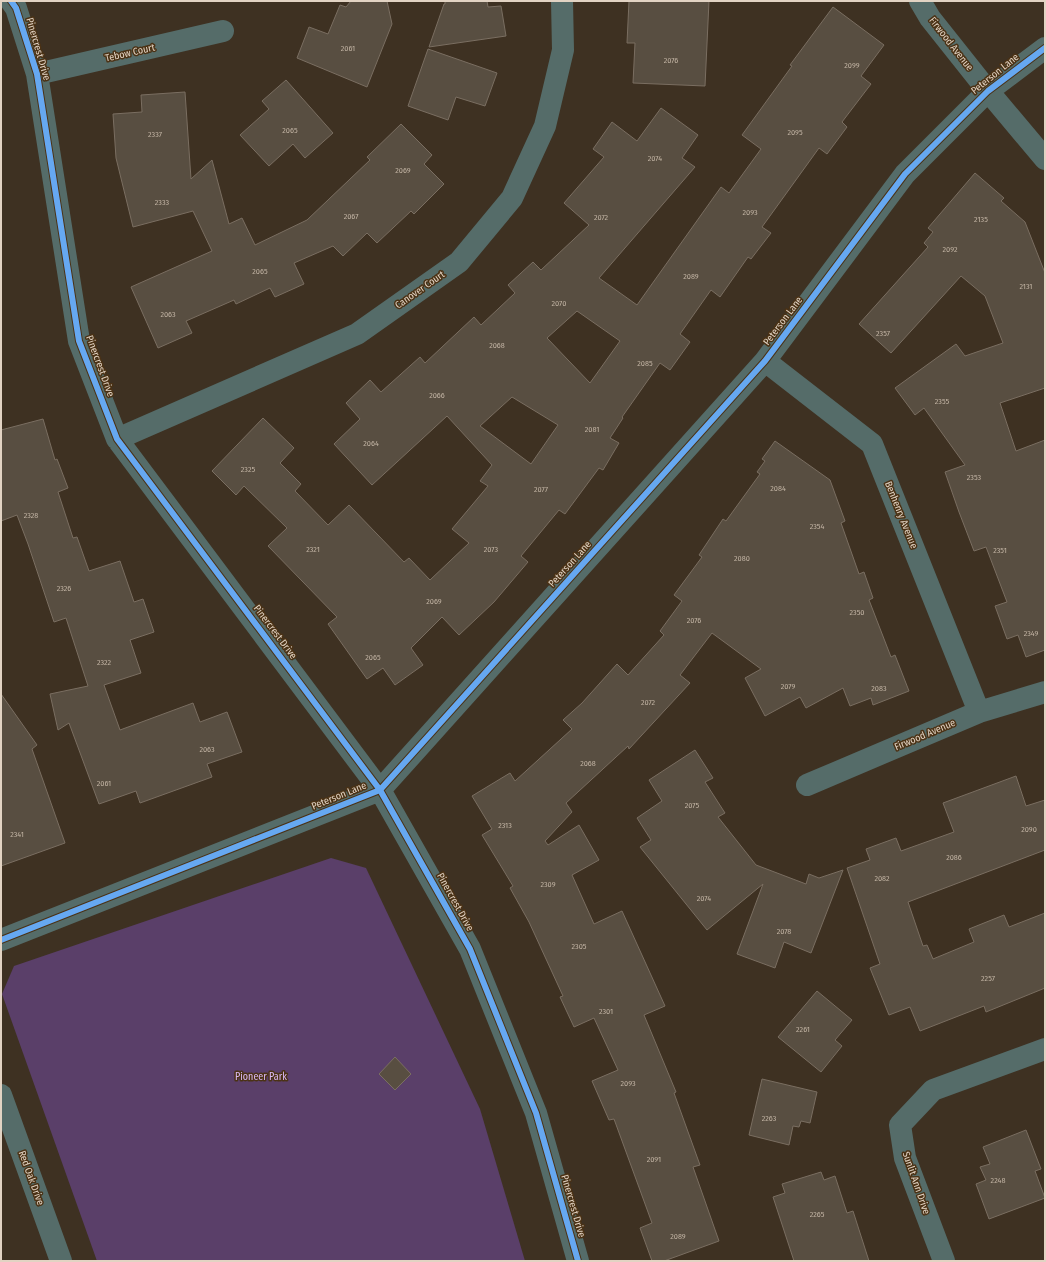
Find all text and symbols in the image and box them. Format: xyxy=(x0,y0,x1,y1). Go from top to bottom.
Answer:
street label: Firwood Avenue xyxy=(926,15,976,73)
street label: Pinercrest Drive xyxy=(23,16,53,82)
street label: Tebow Court xyxy=(104,41,157,65)
house number: 2061 xyxy=(341,44,355,53)
street label: Peterson Lane xyxy=(969,51,1021,97)
house number: 2076 xyxy=(664,56,678,65)
house number: 2099 xyxy=(844,61,860,70)
house number: 2065 xyxy=(282,126,298,135)
house number: 2095 xyxy=(787,128,803,137)
house number: 2337 xyxy=(148,130,163,139)
house number: 2074 xyxy=(648,154,662,163)
house number: 2069 xyxy=(395,166,411,175)
house number: 2333 xyxy=(155,198,170,207)
house number: 2093 xyxy=(743,208,758,217)
house number: 2067 xyxy=(344,212,359,221)
house number: 2072 xyxy=(594,213,609,222)
house number: 2135 xyxy=(974,215,988,224)
house number: 2092 xyxy=(943,245,958,254)
house number: 2065 xyxy=(252,267,268,276)
street label: Canover Court xyxy=(393,268,448,311)
house number: 2089 xyxy=(683,272,699,281)
house number: 2131 xyxy=(1019,282,1033,291)
street label: Peterson Lane xyxy=(761,294,805,348)
house number: 2070 xyxy=(552,299,566,308)
house number: 2063 xyxy=(160,310,176,319)
house number: 2357 xyxy=(876,329,891,338)
street label: Pinercrest Drive xyxy=(83,334,117,398)
house number: 2068 xyxy=(489,341,505,350)
house number: 2085 xyxy=(637,359,653,368)
house number: 2066 xyxy=(429,391,445,400)
house number: 2355 xyxy=(935,397,950,406)
house number: 2081 xyxy=(585,425,599,434)
house number: 2064 xyxy=(363,439,379,448)
house number: 2325 xyxy=(241,465,255,474)
house number: 2353 xyxy=(967,473,982,482)
street label: Benhenry Avenue xyxy=(882,480,920,550)
house number: 2084 xyxy=(770,484,786,493)
house number: 2077 xyxy=(534,485,549,494)
house number: 2328 xyxy=(24,511,38,520)
house number: 2354 xyxy=(810,522,824,531)
street label: Peterson Lane xyxy=(546,538,594,590)
house number: 2321 xyxy=(306,545,320,554)
house number: 2073 xyxy=(484,545,499,554)
house number: 2351 xyxy=(993,546,1007,555)
house number: 2080 xyxy=(734,554,750,563)
house number: 2326 xyxy=(57,584,71,593)
house number: 2069 xyxy=(426,597,442,606)
street label: Pinercrest Drive xyxy=(251,603,299,661)
house number: 2350 xyxy=(850,608,864,617)
house number: 2076 xyxy=(687,616,701,625)
house number: 2349 xyxy=(1024,629,1038,638)
house number: 2065 xyxy=(365,653,381,662)
house number: 2322 xyxy=(97,658,112,667)
house number: 2079 xyxy=(781,682,795,691)
house number: 2083 xyxy=(871,684,887,693)
house number: 2072 xyxy=(641,698,656,707)
street label: Firwood Avenue xyxy=(893,717,957,753)
house number: 2063 xyxy=(199,745,215,754)
house number: 2068 xyxy=(580,759,596,768)
house number: 2061 xyxy=(97,779,111,788)
street label: Peterson Lane xyxy=(310,780,368,812)
house number: 2075 xyxy=(685,801,700,810)
house number: 2313 xyxy=(498,821,512,830)
house number: 2090 xyxy=(1021,825,1037,834)
house number: 2341 xyxy=(10,830,24,839)
house number: 2086 xyxy=(946,853,962,862)
street label: Pinercrest Drive xyxy=(434,871,476,933)
house number: 2082 xyxy=(874,874,890,883)
house number: 2309 xyxy=(540,880,556,889)
house number: 2074 xyxy=(697,894,711,903)
house number: 2078 xyxy=(777,927,791,936)
house number: 2305 xyxy=(572,942,587,951)
house number: 2257 xyxy=(981,974,996,983)
house number: 2301 xyxy=(599,1007,613,1016)
house number: 2261 xyxy=(796,1025,810,1034)
park label: Pioneer Park xyxy=(235,1071,287,1083)
house number: 2093 xyxy=(621,1079,636,1088)
house number: 2263 xyxy=(762,1114,777,1123)
street label: Red Oak Drive xyxy=(16,1149,46,1207)
street label: Sunlit Ann Drive xyxy=(900,1150,932,1216)
house number: 2091 xyxy=(647,1155,661,1164)
street label: Pinercrest Drive xyxy=(558,1173,588,1239)
house number: 2248 xyxy=(991,1176,1005,1185)
house number: 2265 xyxy=(810,1210,825,1219)
house number: 2089 xyxy=(670,1232,686,1241)

